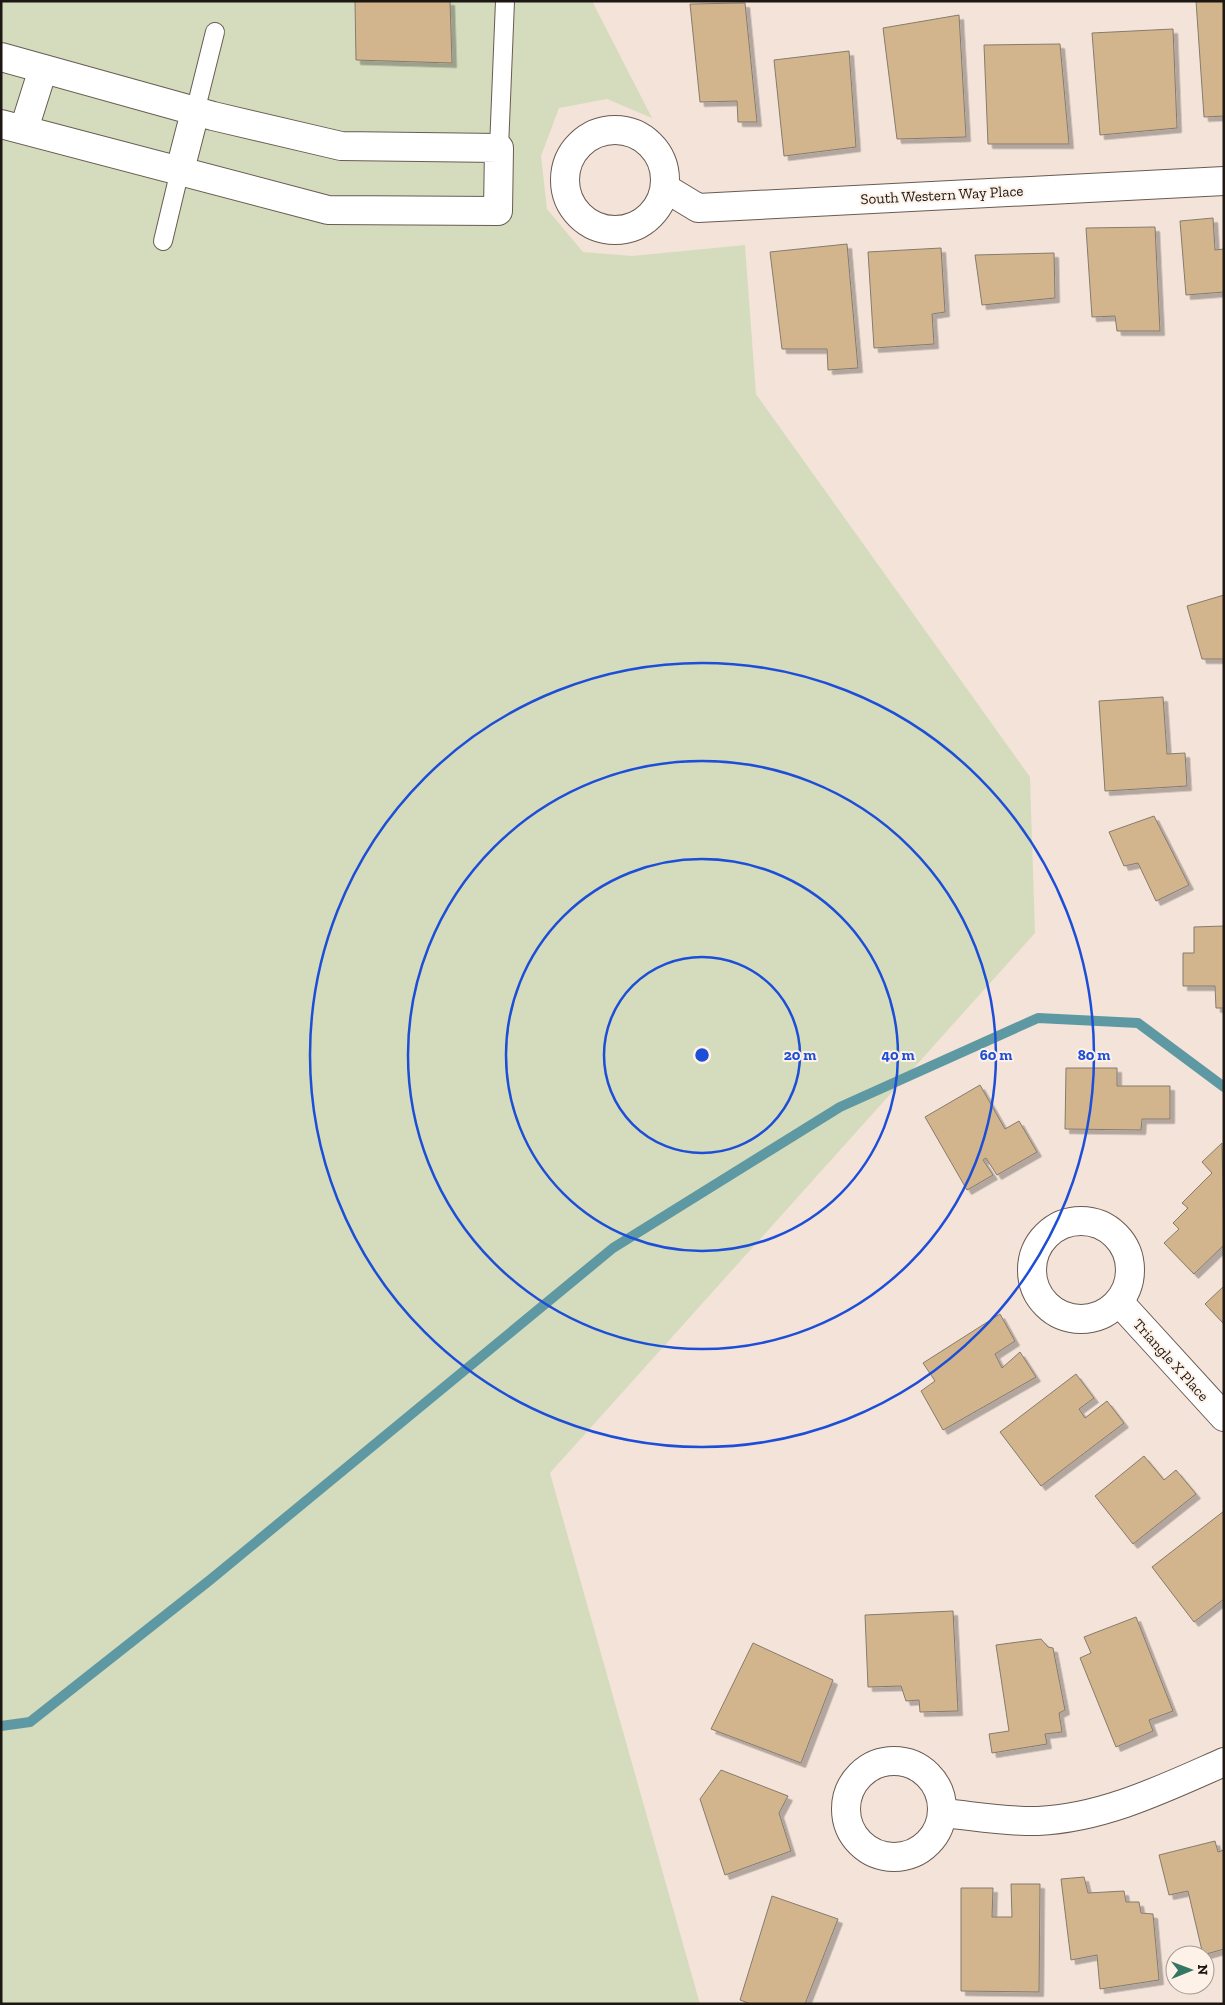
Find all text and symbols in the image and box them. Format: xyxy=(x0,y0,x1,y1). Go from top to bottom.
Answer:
street label: South Western Way Place xyxy=(860,182,1024,208)
centre of rings xyxy=(693,1046,711,1064)
text: 20 m xyxy=(784,1046,816,1064)
text: 40 m xyxy=(881,1046,915,1064)
text: 60 m xyxy=(980,1046,1012,1064)
text: 80 m xyxy=(1078,1046,1110,1064)
street label: Triangle X Place xyxy=(1129,1315,1213,1405)
north arrow xyxy=(1165,1945,1215,1995)
text: N xyxy=(1194,1964,1211,1976)

